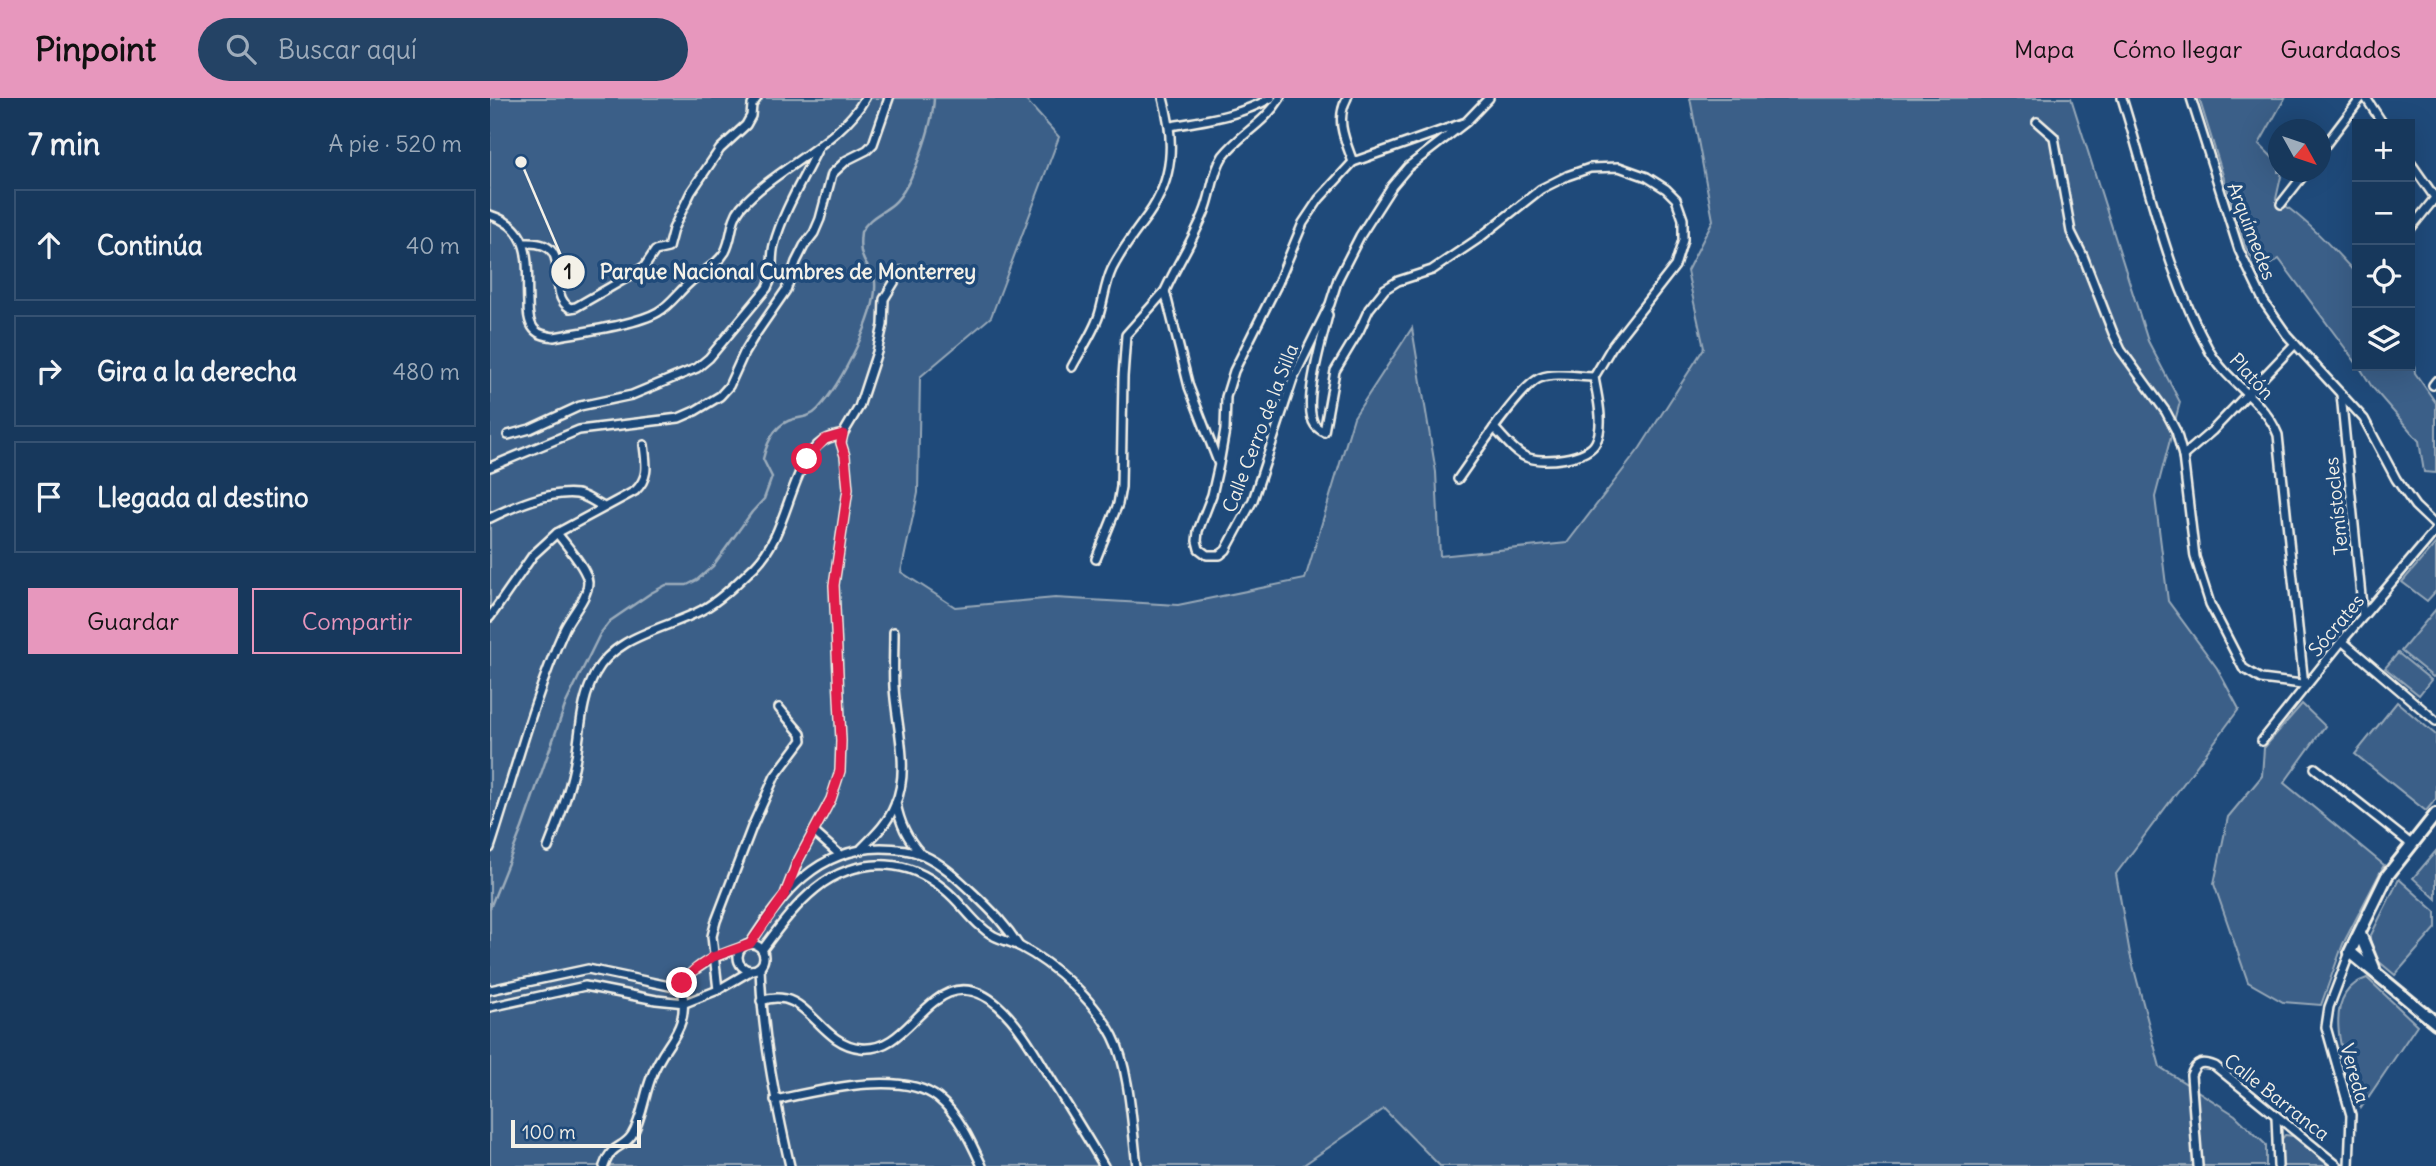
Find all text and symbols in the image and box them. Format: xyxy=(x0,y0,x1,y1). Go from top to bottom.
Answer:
search box xyxy=(198,18,688,81)
text: Pinpoint xyxy=(35,28,156,70)
icon: search xyxy=(222,30,260,68)
text: Buscar aquí xyxy=(278,33,417,66)
text: Mapa xyxy=(2014,34,2074,64)
text: Cómo llegar xyxy=(2112,34,2242,64)
text: Guardados xyxy=(2280,34,2401,64)
north arrow xyxy=(2268,119,2331,182)
map controls xyxy=(2352,119,2415,371)
button: + xyxy=(2352,119,2415,182)
text: 7 min xyxy=(28,125,100,163)
text: A pie · 520 m xyxy=(328,129,462,158)
street label: Arquímedes xyxy=(2222,179,2282,283)
button: − xyxy=(2352,182,2415,245)
icon: ahead xyxy=(30,226,68,264)
text: Continúa xyxy=(97,229,203,262)
text: 40 m xyxy=(406,231,460,260)
button: locate xyxy=(2352,245,2415,308)
callout: Parque Nacional Cumbres de Monterrey xyxy=(550,251,990,293)
text: 1 xyxy=(564,258,572,285)
text: Parque Nacional Cumbres de Monterrey xyxy=(600,258,976,285)
button: layers xyxy=(2352,308,2415,371)
street label: Calle Cerro de la Silla xyxy=(1217,340,1303,516)
street label: Platón xyxy=(2225,348,2279,404)
icon: right xyxy=(30,352,68,390)
text: Gira a la derecha xyxy=(97,355,297,388)
text: 480 m xyxy=(393,357,460,386)
route start xyxy=(791,443,822,474)
street label: Temístocles xyxy=(2319,456,2353,556)
icon: arrive xyxy=(30,478,68,516)
text: Llegada al destino xyxy=(97,481,309,514)
button: Guardar xyxy=(28,588,238,654)
button: Compartir xyxy=(252,588,462,654)
street label: Sócrates xyxy=(2303,589,2369,661)
route end xyxy=(666,967,697,998)
street label: Vereda xyxy=(2335,1040,2375,1106)
street label: Calle Barranca xyxy=(2219,1048,2335,1146)
scale bar xyxy=(511,1117,640,1149)
text: 100 m xyxy=(522,1120,576,1144)

